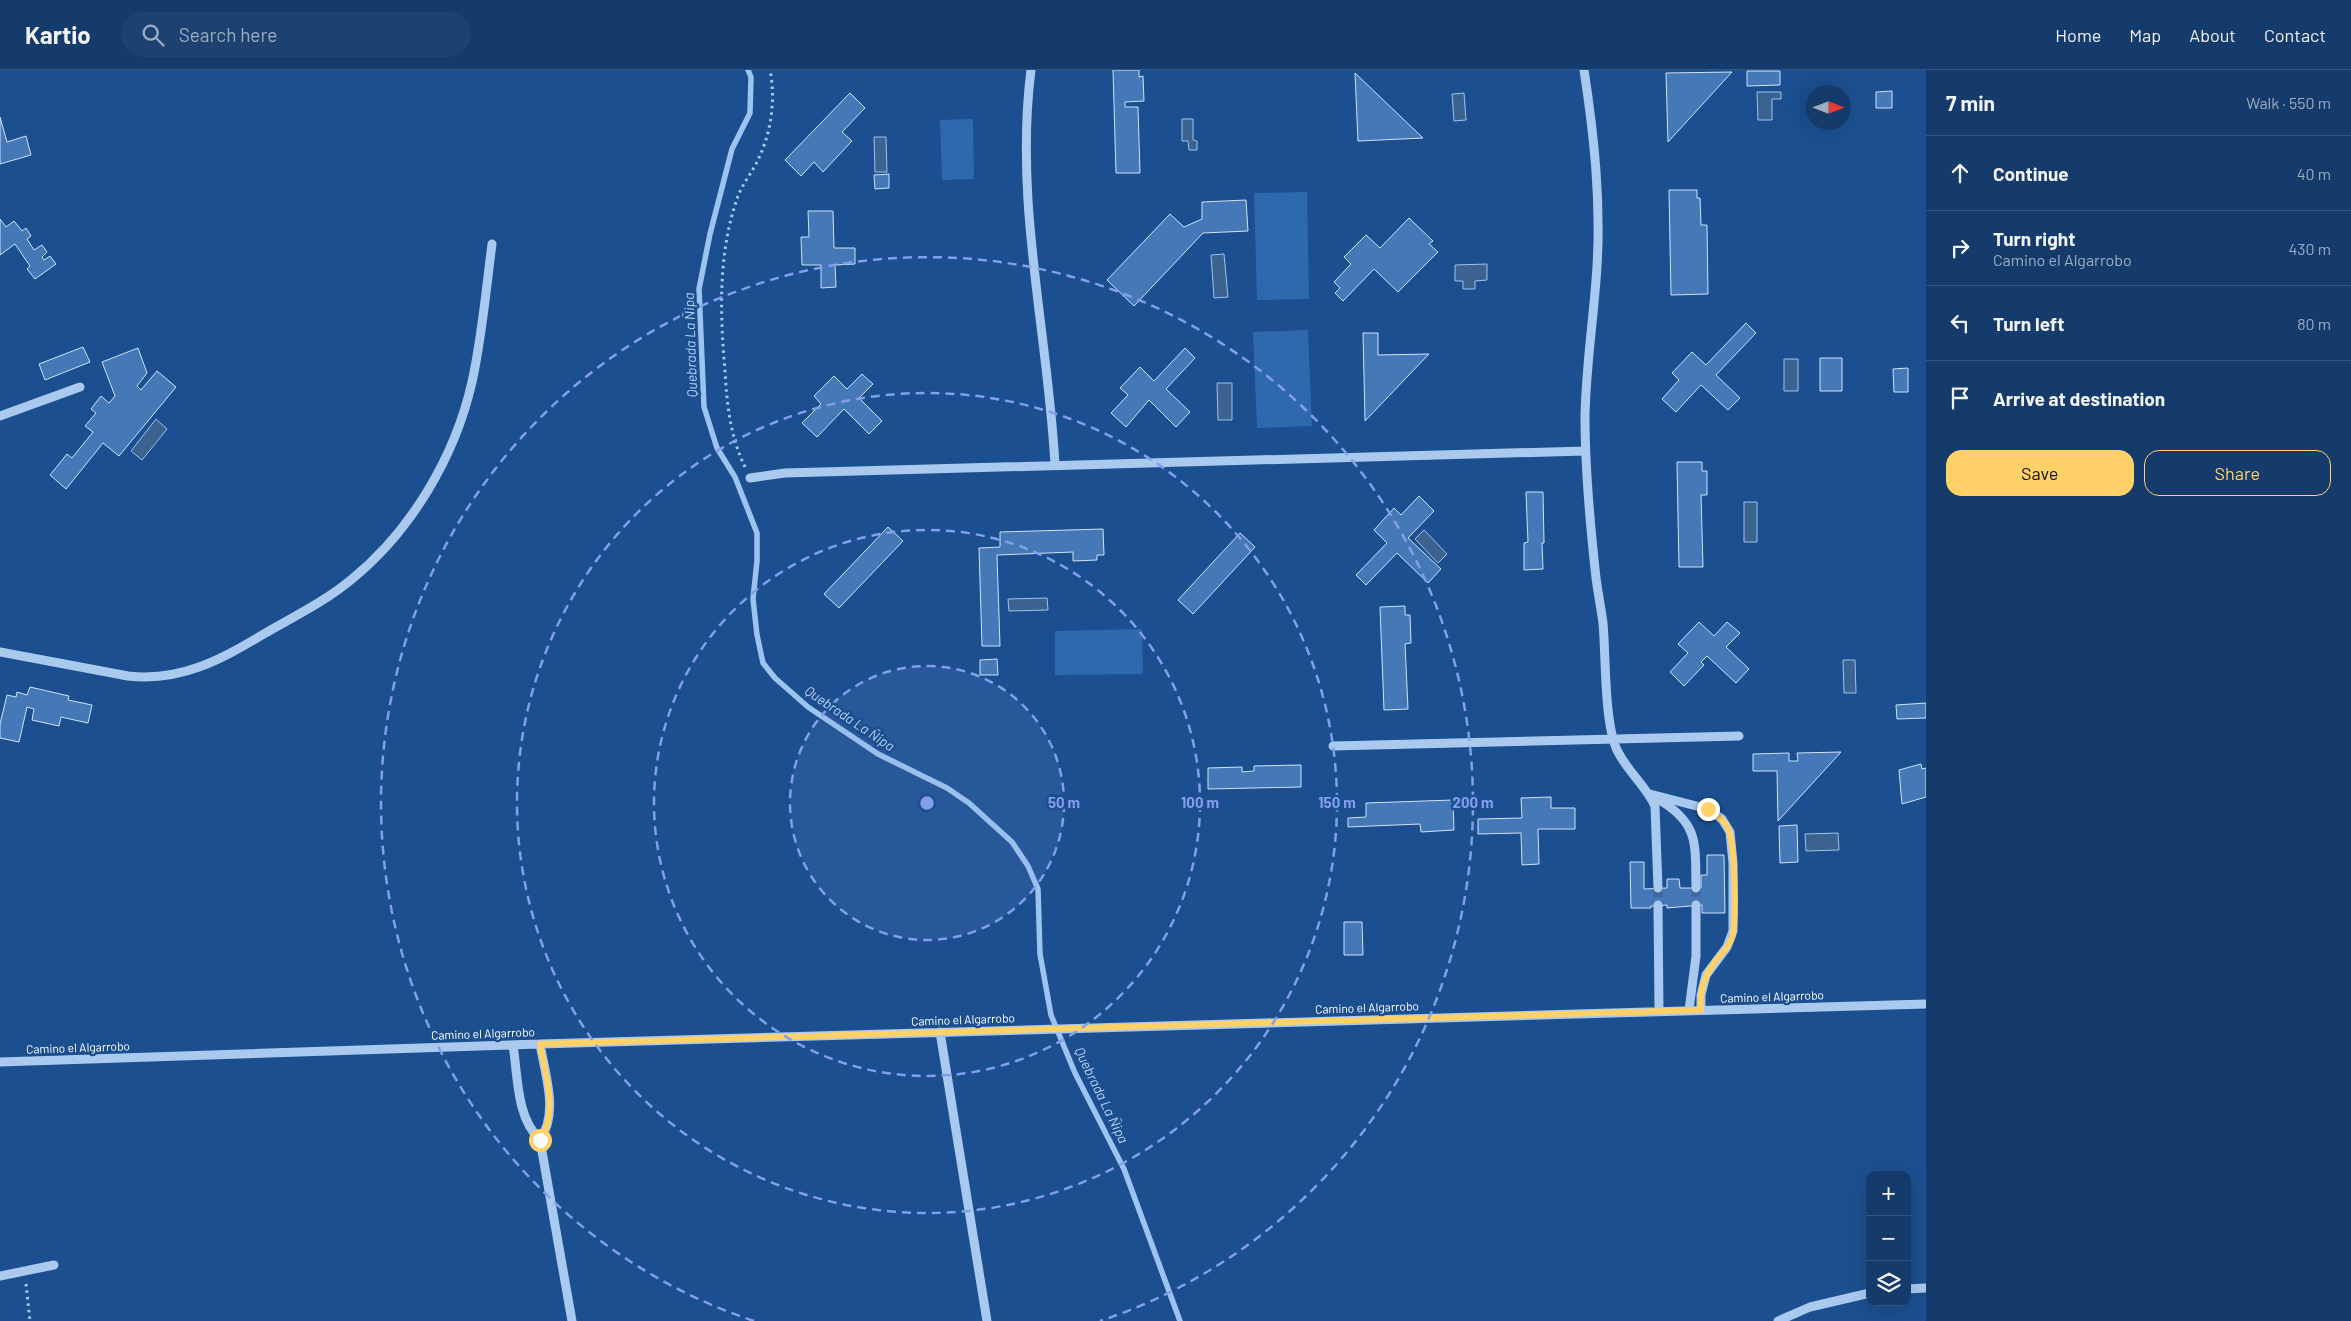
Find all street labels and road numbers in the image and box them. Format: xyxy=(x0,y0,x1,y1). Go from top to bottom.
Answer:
street label: Camino el Algarrobo xyxy=(1720,987,1824,1005)
street label: Camino el Algarrobo xyxy=(1315,998,1419,1016)
street label: Camino el Algarrobo xyxy=(911,1010,1015,1028)
street label: Camino el Algarrobo xyxy=(431,1024,535,1042)
street label: Camino el Algarrobo xyxy=(26,1038,130,1056)

